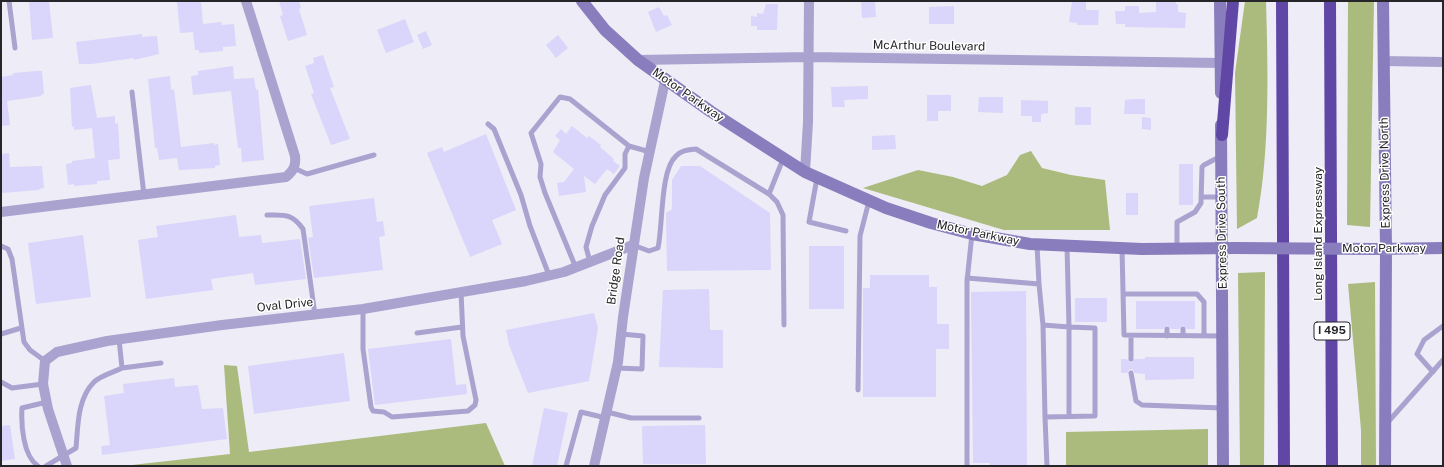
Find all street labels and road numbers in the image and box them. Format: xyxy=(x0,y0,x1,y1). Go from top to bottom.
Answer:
street label: McArthur Boulevard xyxy=(873,38,985,54)
street label: Motor Parkway xyxy=(650,65,726,125)
street label: Express Drive North xyxy=(1377,117,1393,229)
street label: Long Island Expressway xyxy=(1311,167,1325,301)
street label: Express Drive South xyxy=(1214,177,1230,289)
street label: Motor Parkway xyxy=(936,217,1020,249)
street label: Bridge Road xyxy=(604,236,628,306)
street label: Motor Parkway xyxy=(1342,241,1426,255)
street label: Oval Drive xyxy=(256,295,314,315)
road number: I 495 xyxy=(1314,322,1350,340)

